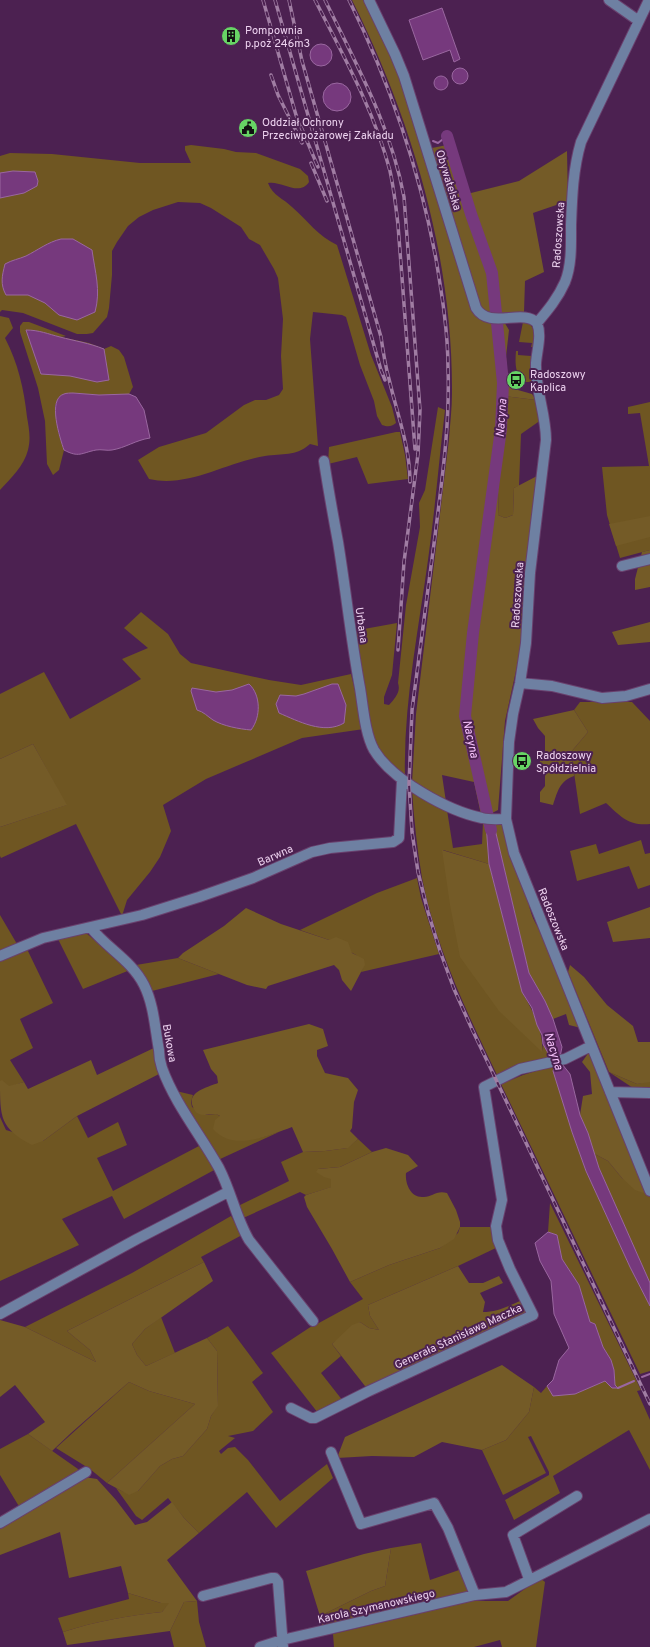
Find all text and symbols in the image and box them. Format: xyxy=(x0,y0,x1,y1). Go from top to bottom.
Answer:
place label: Pompownia p.poż 246m3 xyxy=(245,24,310,51)
building icon: Pompownia p.poż 246m3 xyxy=(220,25,242,47)
place label: Oddział Ochrony Przeciwpożarowej Zakładu xyxy=(262,116,394,143)
public building icon: Oddział Ochrony Przeciwpożarowej Zakładu xyxy=(237,117,259,139)
street label: Obywatelska xyxy=(432,148,464,213)
street label: Radoszowska xyxy=(550,201,568,269)
place label: Radoszowy Kaplica xyxy=(530,368,586,395)
bus stop icon: Radoszowy Kaplica xyxy=(505,369,527,391)
water label: Nacyna xyxy=(493,397,511,438)
street label: Radoszowska xyxy=(509,561,527,629)
street label: Urbana xyxy=(352,606,370,644)
water label: Nacyna xyxy=(458,719,482,760)
place label: Radoszowy Spółdzielnia xyxy=(536,749,596,776)
bus stop icon: Radoszowy Spółdzielnia xyxy=(511,750,533,772)
street label: Barwna xyxy=(255,842,296,870)
street label: Radoszowska xyxy=(534,886,572,953)
street label: Bukowa xyxy=(159,1023,179,1064)
water label: Nacyna xyxy=(540,1031,567,1073)
street label: Generała Stanisława Maczka xyxy=(392,1301,525,1373)
street label: Karola Szymanowskiego xyxy=(316,1587,436,1627)

